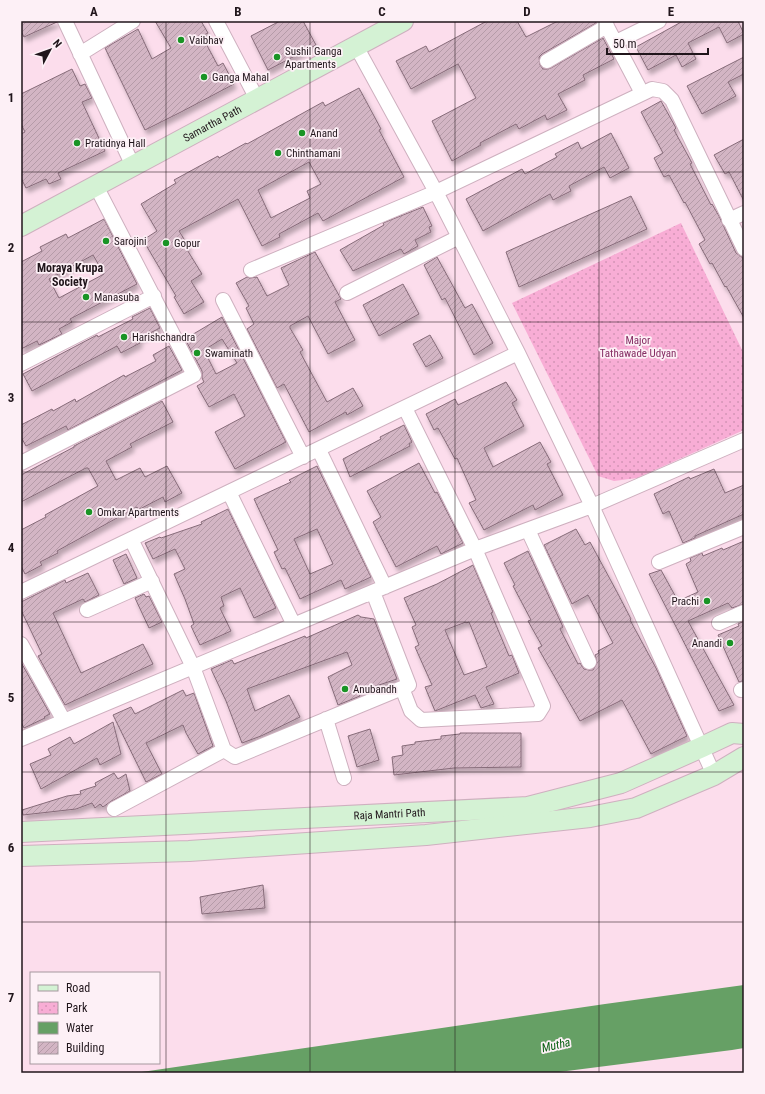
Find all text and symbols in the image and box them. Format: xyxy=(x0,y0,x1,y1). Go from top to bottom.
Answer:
text: A xyxy=(90,4,98,19)
text: B xyxy=(234,4,242,19)
text: C xyxy=(378,4,386,19)
text: D xyxy=(523,4,531,19)
text: E xyxy=(668,4,675,19)
north arrow xyxy=(30,30,70,70)
scale bar xyxy=(607,30,708,56)
place label: Vaibhav xyxy=(189,34,224,47)
marker: Vaibhav xyxy=(176,35,186,45)
text: N xyxy=(50,37,64,51)
text: 50 m xyxy=(613,37,637,51)
place label: Sushil Ganga Apartments xyxy=(285,45,342,71)
marker: Sushil Ganga Apartments xyxy=(272,52,282,62)
place label: Ganga Mahal xyxy=(212,71,269,84)
marker: Ganga Mahal xyxy=(199,72,209,82)
text: 1 xyxy=(8,90,14,105)
street label: Samartha Path xyxy=(181,102,244,144)
place label: Anand xyxy=(310,127,338,140)
marker: Anand xyxy=(297,128,307,138)
place label: Pratidnya Hall xyxy=(85,137,146,150)
marker: Pratidnya Hall xyxy=(72,138,82,148)
place label: Chinthamani xyxy=(286,147,341,160)
marker: Chinthamani xyxy=(273,148,283,158)
place label: Sarojini xyxy=(114,235,147,248)
marker: Sarojini xyxy=(101,236,111,246)
place label: Gopur xyxy=(174,237,201,250)
marker: Gopur xyxy=(161,238,171,248)
text: 2 xyxy=(8,240,15,255)
district label: Moraya Krupa Society xyxy=(37,261,103,289)
place label: Manasuba xyxy=(94,291,139,304)
marker: Manasuba xyxy=(81,292,91,302)
place label: Harishchandra xyxy=(132,331,195,344)
marker: Harishchandra xyxy=(119,332,129,342)
park label: Major Tathawade Udyan xyxy=(600,334,676,360)
place label: Swaminath xyxy=(205,347,253,360)
marker: Swaminath xyxy=(192,348,202,358)
text: 3 xyxy=(8,390,14,405)
place label: Omkar Apartments xyxy=(97,506,179,519)
marker: Omkar Apartments xyxy=(84,507,94,517)
text: 4 xyxy=(8,540,15,555)
place label: Prachi xyxy=(672,595,699,608)
marker: Prachi xyxy=(702,596,712,606)
place label: Anandi xyxy=(692,637,722,650)
marker: Anandi xyxy=(725,638,735,648)
place label: Anubandh xyxy=(353,683,397,696)
marker: Anubandh xyxy=(340,684,350,694)
text: 5 xyxy=(8,690,15,705)
street label: Raja Mantri Path xyxy=(353,806,426,822)
text: 6 xyxy=(8,840,15,855)
legend xyxy=(30,972,160,1064)
text: Road xyxy=(66,981,90,995)
text: 7 xyxy=(8,990,15,1005)
text: Park xyxy=(66,1001,88,1015)
text: Water xyxy=(66,1021,94,1035)
water label: Mutha xyxy=(540,1035,572,1055)
text: Building xyxy=(66,1041,104,1055)

